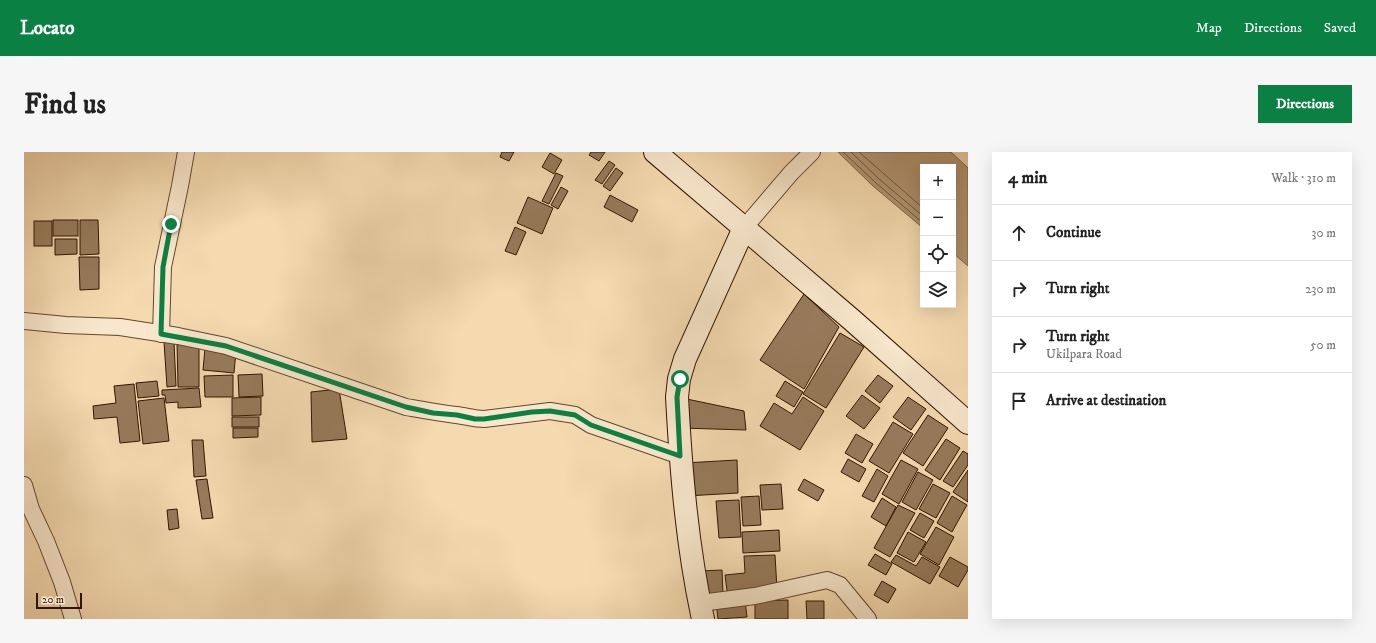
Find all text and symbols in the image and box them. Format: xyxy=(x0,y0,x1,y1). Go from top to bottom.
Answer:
text: Locato xyxy=(20,17,75,40)
text: Map xyxy=(1196,19,1222,37)
text: Directions xyxy=(1244,19,1302,37)
text: Saved xyxy=(1324,19,1356,37)
button: Directions xyxy=(1258,85,1352,123)
text: Find us xyxy=(24,87,106,122)
map controls xyxy=(920,164,956,308)
button: + xyxy=(920,164,956,200)
text: 4 min xyxy=(1008,167,1047,189)
text: Walk · 310 m xyxy=(1271,170,1336,186)
button: − xyxy=(920,200,956,236)
route end xyxy=(162,215,180,233)
icon: ahead xyxy=(1008,222,1030,244)
text: Continue xyxy=(1046,223,1101,242)
text: 30 m xyxy=(1312,225,1336,241)
button: locate xyxy=(920,236,956,272)
button: layers xyxy=(920,272,956,308)
icon: right xyxy=(1008,278,1030,300)
text: Turn right xyxy=(1046,279,1109,298)
text: 230 m xyxy=(1305,281,1336,297)
text: Turn right xyxy=(1046,327,1109,346)
icon: right xyxy=(1008,334,1030,356)
text: 50 m xyxy=(1310,337,1336,353)
text: Ukilpara Road xyxy=(1046,346,1122,362)
route start xyxy=(671,370,689,388)
icon: arrive xyxy=(1008,390,1030,412)
text: Arrive at destination xyxy=(1046,391,1166,410)
scale bar xyxy=(36,591,82,610)
text: 20 m xyxy=(42,593,64,607)

